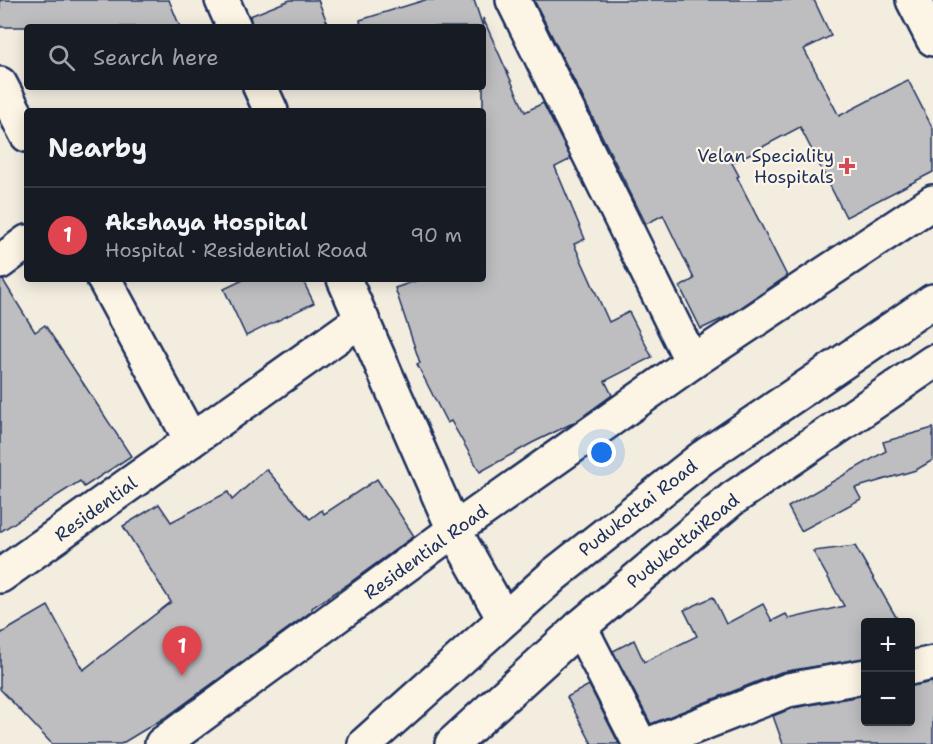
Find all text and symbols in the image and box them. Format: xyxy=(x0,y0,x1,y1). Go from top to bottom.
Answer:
search box xyxy=(24,24,486,90)
icon: search xyxy=(45,41,78,74)
text: Search here xyxy=(93,43,219,72)
text: Nearby xyxy=(48,130,147,165)
place label: Velan Speciality Hospitals xyxy=(697,144,834,189)
marker: Velan Speciality Hospitals xyxy=(838,157,856,175)
text: Akshaya Hospital xyxy=(105,208,308,237)
text: 1 xyxy=(63,222,72,248)
text: 90 m xyxy=(410,222,462,248)
text: Hospital · Residential Road xyxy=(105,237,367,263)
your location xyxy=(587,438,616,467)
street label: Pudukottai Road xyxy=(574,454,702,562)
street label: Residential xyxy=(50,471,142,547)
street label: PudukottaiRoad xyxy=(622,488,744,594)
street label: Residential Road xyxy=(359,499,493,605)
map controls xyxy=(861,618,915,726)
button: + xyxy=(861,618,915,672)
pin: 1 xyxy=(162,626,201,676)
button: − xyxy=(861,672,915,726)

